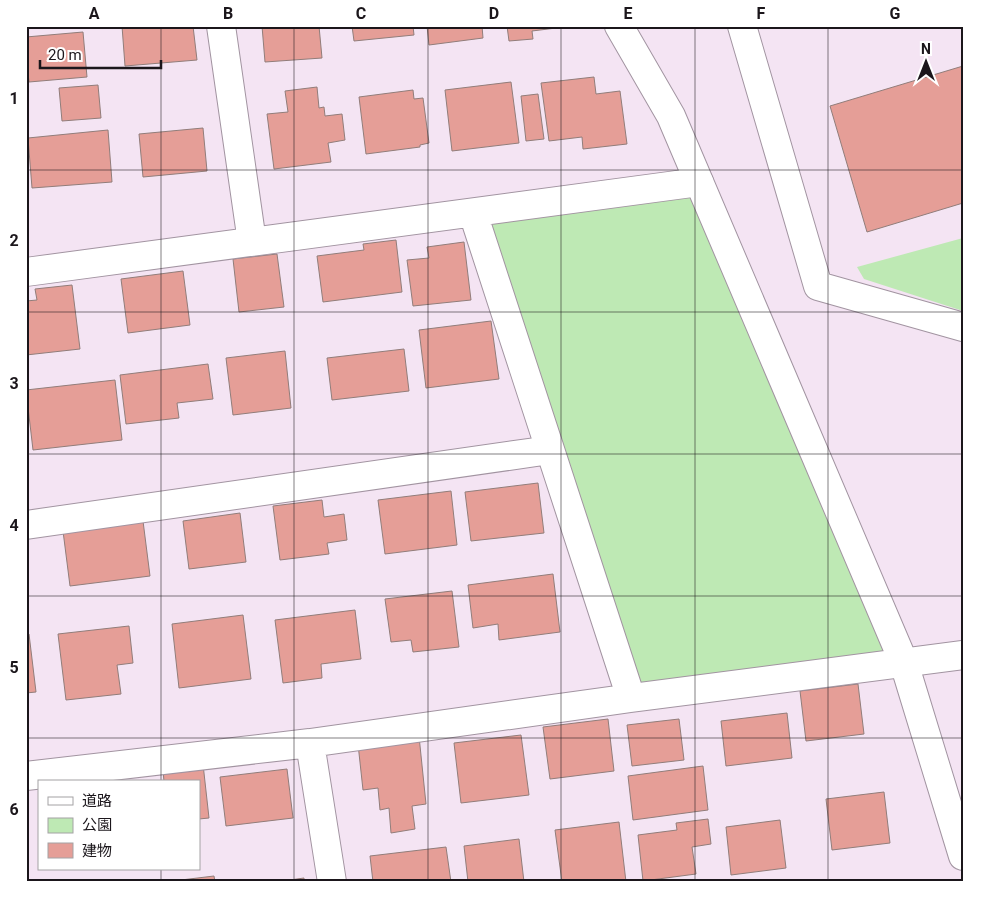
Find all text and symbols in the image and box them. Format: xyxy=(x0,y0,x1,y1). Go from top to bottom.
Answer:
text: A xyxy=(89,4,100,23)
text: B xyxy=(223,4,233,23)
text: C xyxy=(356,4,366,23)
text: D xyxy=(489,4,499,23)
text: E xyxy=(624,4,633,23)
text: F xyxy=(757,4,766,23)
text: G xyxy=(890,4,901,23)
scale bar xyxy=(40,38,161,70)
north arrow xyxy=(902,38,952,88)
text: N xyxy=(921,41,931,57)
text: 20 m xyxy=(48,46,82,64)
text: 1 xyxy=(9,89,19,108)
text: 2 xyxy=(9,231,19,250)
text: 3 xyxy=(9,374,19,393)
text: 4 xyxy=(9,516,19,535)
text: 5 xyxy=(9,658,19,677)
legend xyxy=(38,780,200,870)
text: 道路 xyxy=(82,792,112,810)
text: 6 xyxy=(9,800,19,819)
text: 公園 xyxy=(82,816,112,834)
text: 建物 xyxy=(82,842,112,860)

